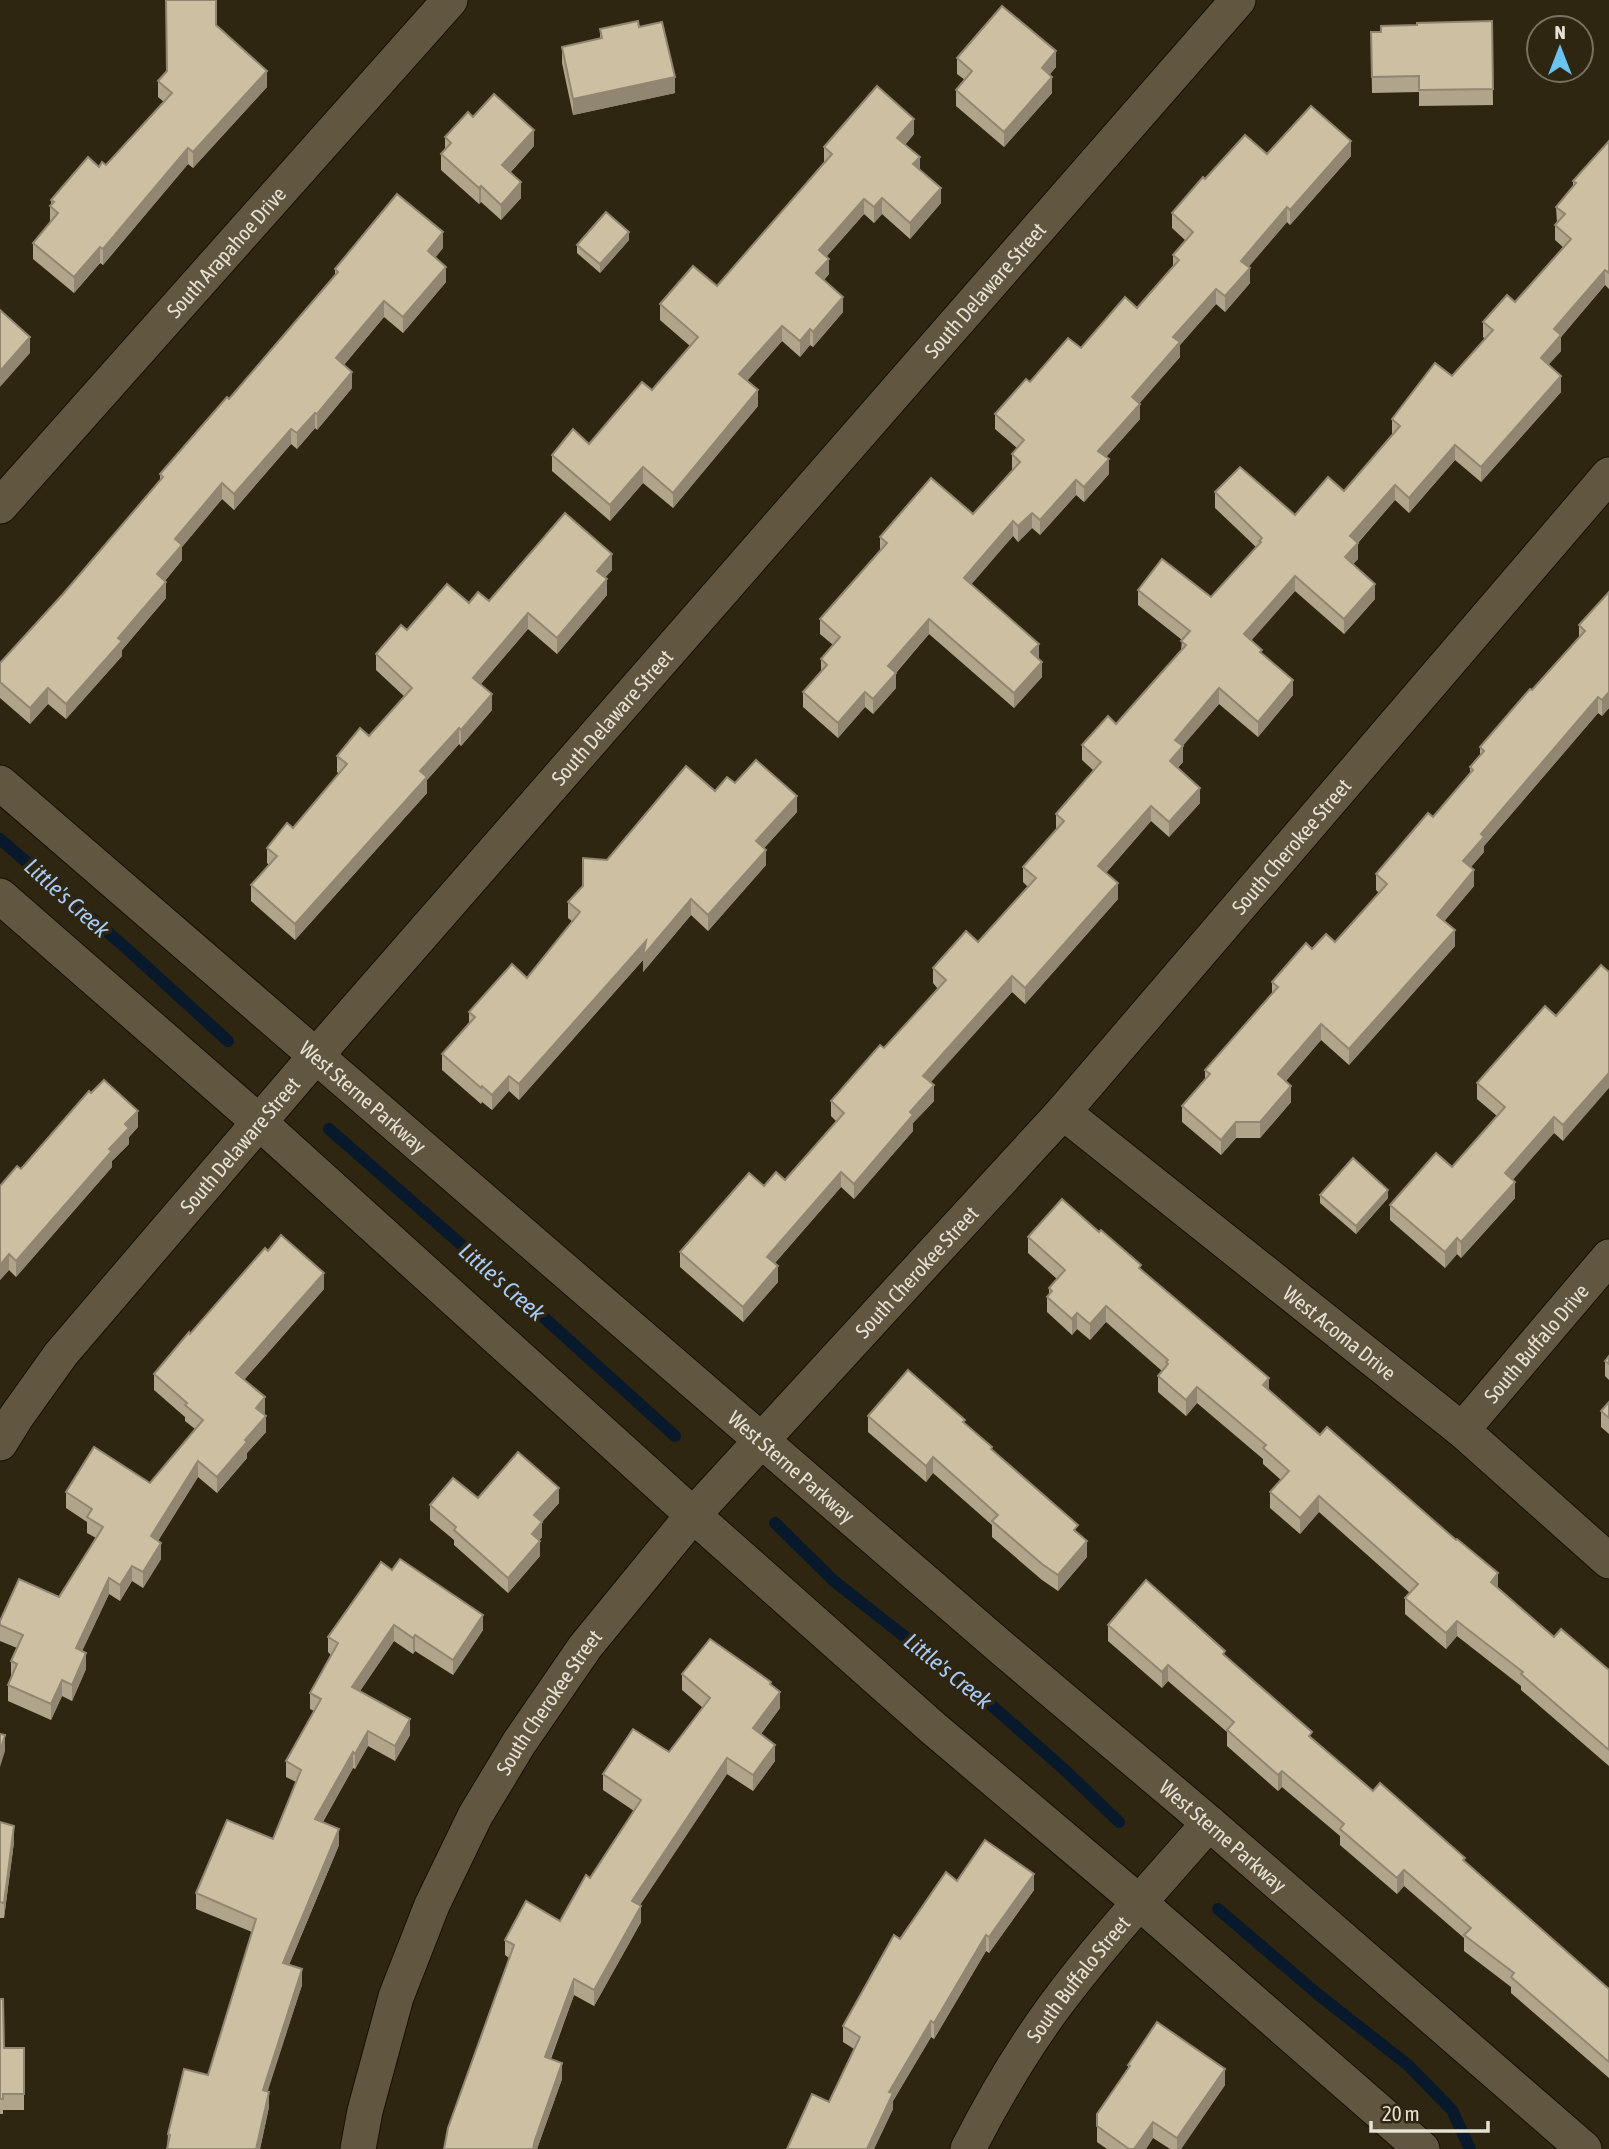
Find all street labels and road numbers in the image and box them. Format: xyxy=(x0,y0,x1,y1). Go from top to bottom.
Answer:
street label: South Arapahoe Drive xyxy=(162,182,290,322)
street label: South Delaware Street xyxy=(919,217,1050,362)
street label: South Delaware Street xyxy=(546,645,677,790)
street label: South Cherokee Street xyxy=(1226,774,1355,918)
street label: West Sterne Parkway xyxy=(295,1036,432,1158)
street label: South Delaware Street xyxy=(175,1072,305,1218)
street label: South Cherokee Street xyxy=(850,1201,983,1342)
street label: South Buffalo Drive xyxy=(1479,1279,1593,1407)
street label: West Acoma Drive xyxy=(1279,1281,1401,1385)
street label: West Sterne Parkway xyxy=(724,1405,860,1528)
street label: South Cherokee Street xyxy=(491,1625,606,1779)
street label: West Sterne Parkway xyxy=(1155,1775,1292,1897)
street label: South Buffalo Street xyxy=(1021,1911,1134,2046)

